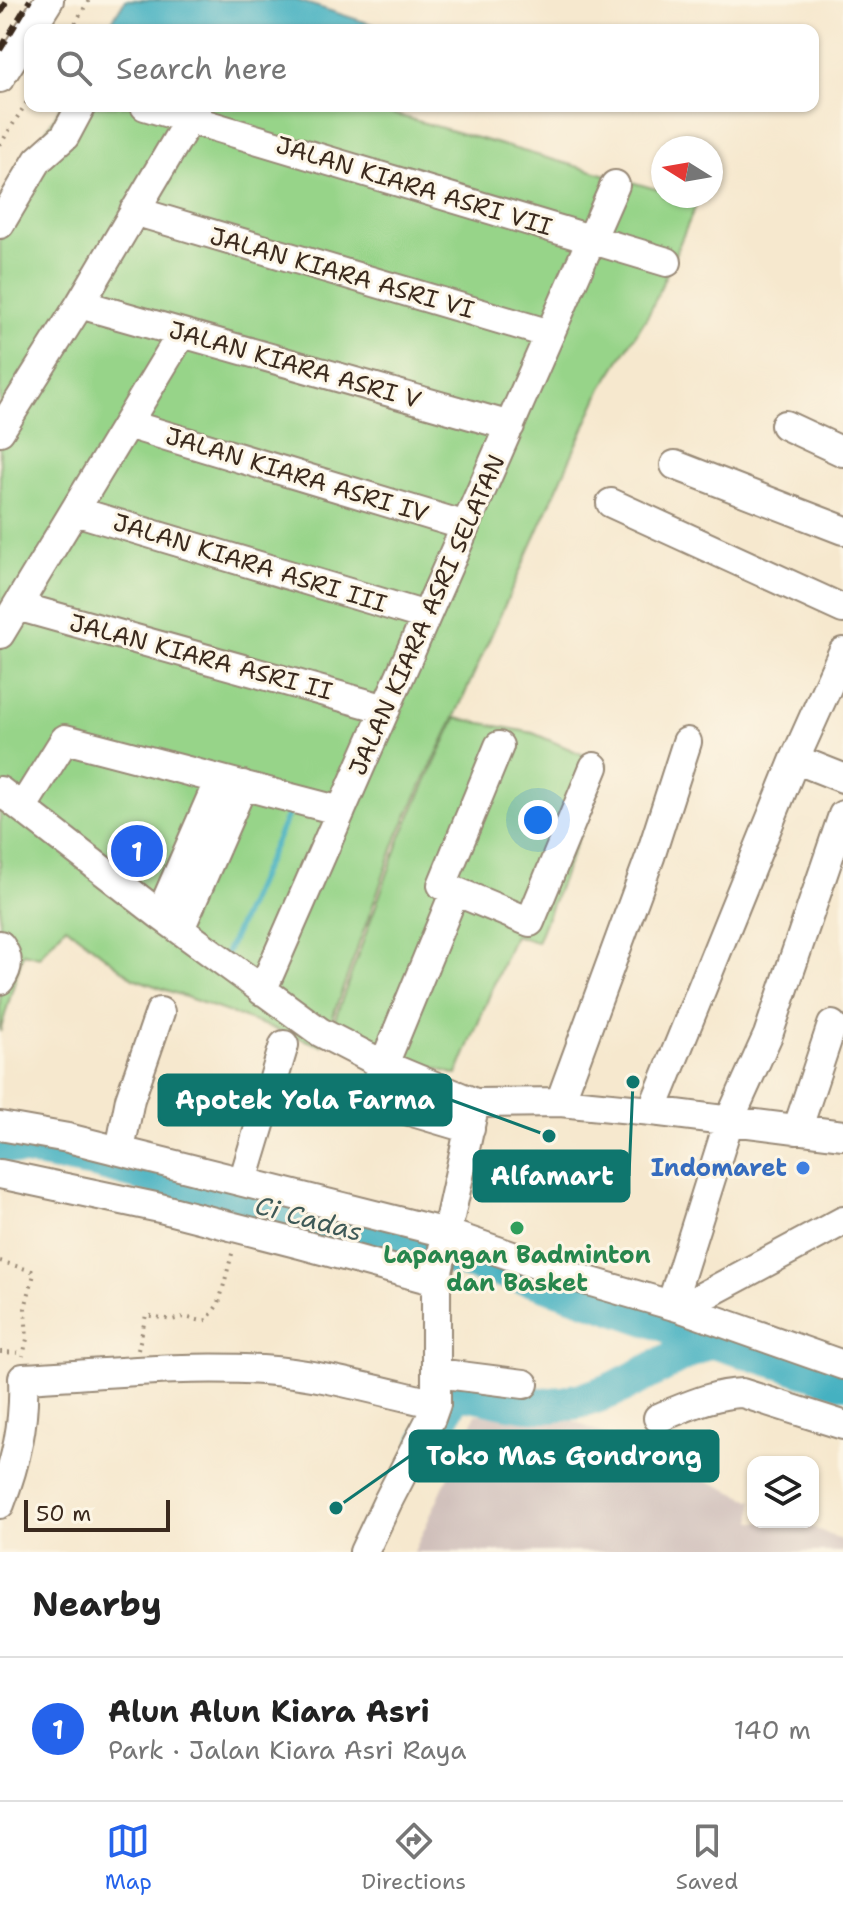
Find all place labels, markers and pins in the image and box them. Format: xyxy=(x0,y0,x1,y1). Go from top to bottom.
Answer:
pin: 1 xyxy=(111,821,163,881)
callout: Apotek Yola Farma xyxy=(159,1075,451,1125)
callout: Alfamart xyxy=(474,1151,629,1201)
place label: Indomaret xyxy=(651,1152,787,1184)
marker: Indomaret xyxy=(794,1159,812,1177)
marker: Lapangan Badminton dan Basket xyxy=(508,1219,526,1237)
place label: Lapangan Badminton dan Basket xyxy=(383,1239,651,1299)
callout: Toko Mas Gondrong xyxy=(410,1431,718,1481)

